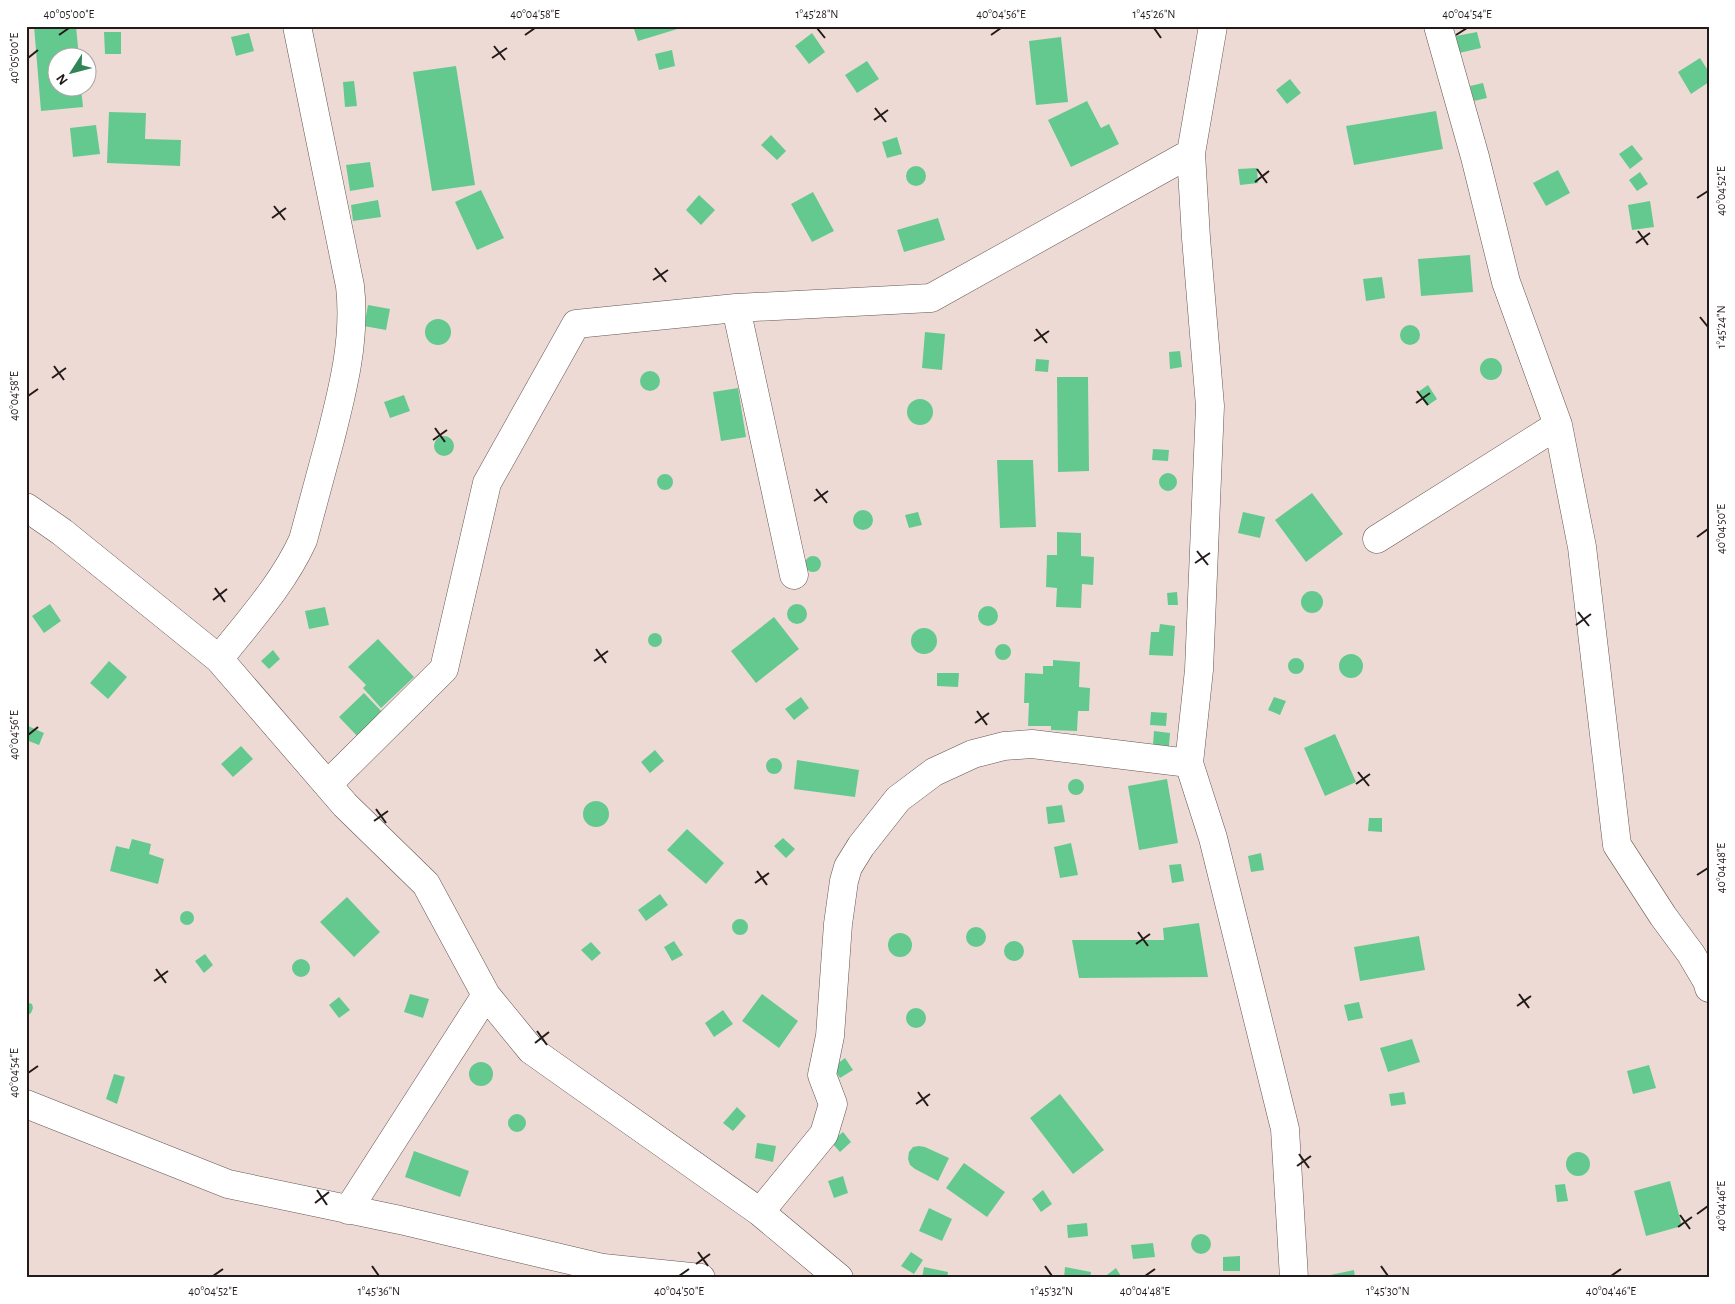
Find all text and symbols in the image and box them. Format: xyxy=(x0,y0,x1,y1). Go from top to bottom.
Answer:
text: 40°05'00"E xyxy=(44,8,95,20)
text: 40°04'58"E xyxy=(510,8,560,20)
text: 1°45'28"N xyxy=(795,8,839,20)
text: 40°04'56"E xyxy=(976,8,1026,20)
text: 1°45'26"N xyxy=(1132,8,1176,20)
text: 40°04'54"E xyxy=(1442,8,1492,20)
text: 40°05'00"E xyxy=(8,32,20,83)
north arrow xyxy=(48,48,98,98)
text: N xyxy=(54,71,71,87)
text: 40°04'52"E xyxy=(1715,166,1727,216)
text: 1°45'24"N xyxy=(1715,305,1727,349)
text: 40°04'58"E xyxy=(8,371,20,421)
text: 40°04'50"E xyxy=(1715,504,1727,554)
text: 40°04'56"E xyxy=(8,710,20,760)
text: 40°04'48"E xyxy=(1715,843,1727,893)
text: 40°04'54"E xyxy=(8,1048,20,1098)
text: 40°04'46"E xyxy=(1715,1181,1727,1231)
text: 40°04'52"E xyxy=(188,1285,238,1297)
text: 1°45'36"N xyxy=(358,1285,400,1297)
text: 40°04'50"E xyxy=(654,1285,704,1297)
text: 1°45'32"N xyxy=(1031,1285,1073,1297)
text: 40°04'48"E xyxy=(1120,1285,1170,1297)
text: 1°45'30"N xyxy=(1366,1285,1410,1297)
text: 40°04'46"E xyxy=(1586,1285,1636,1297)

